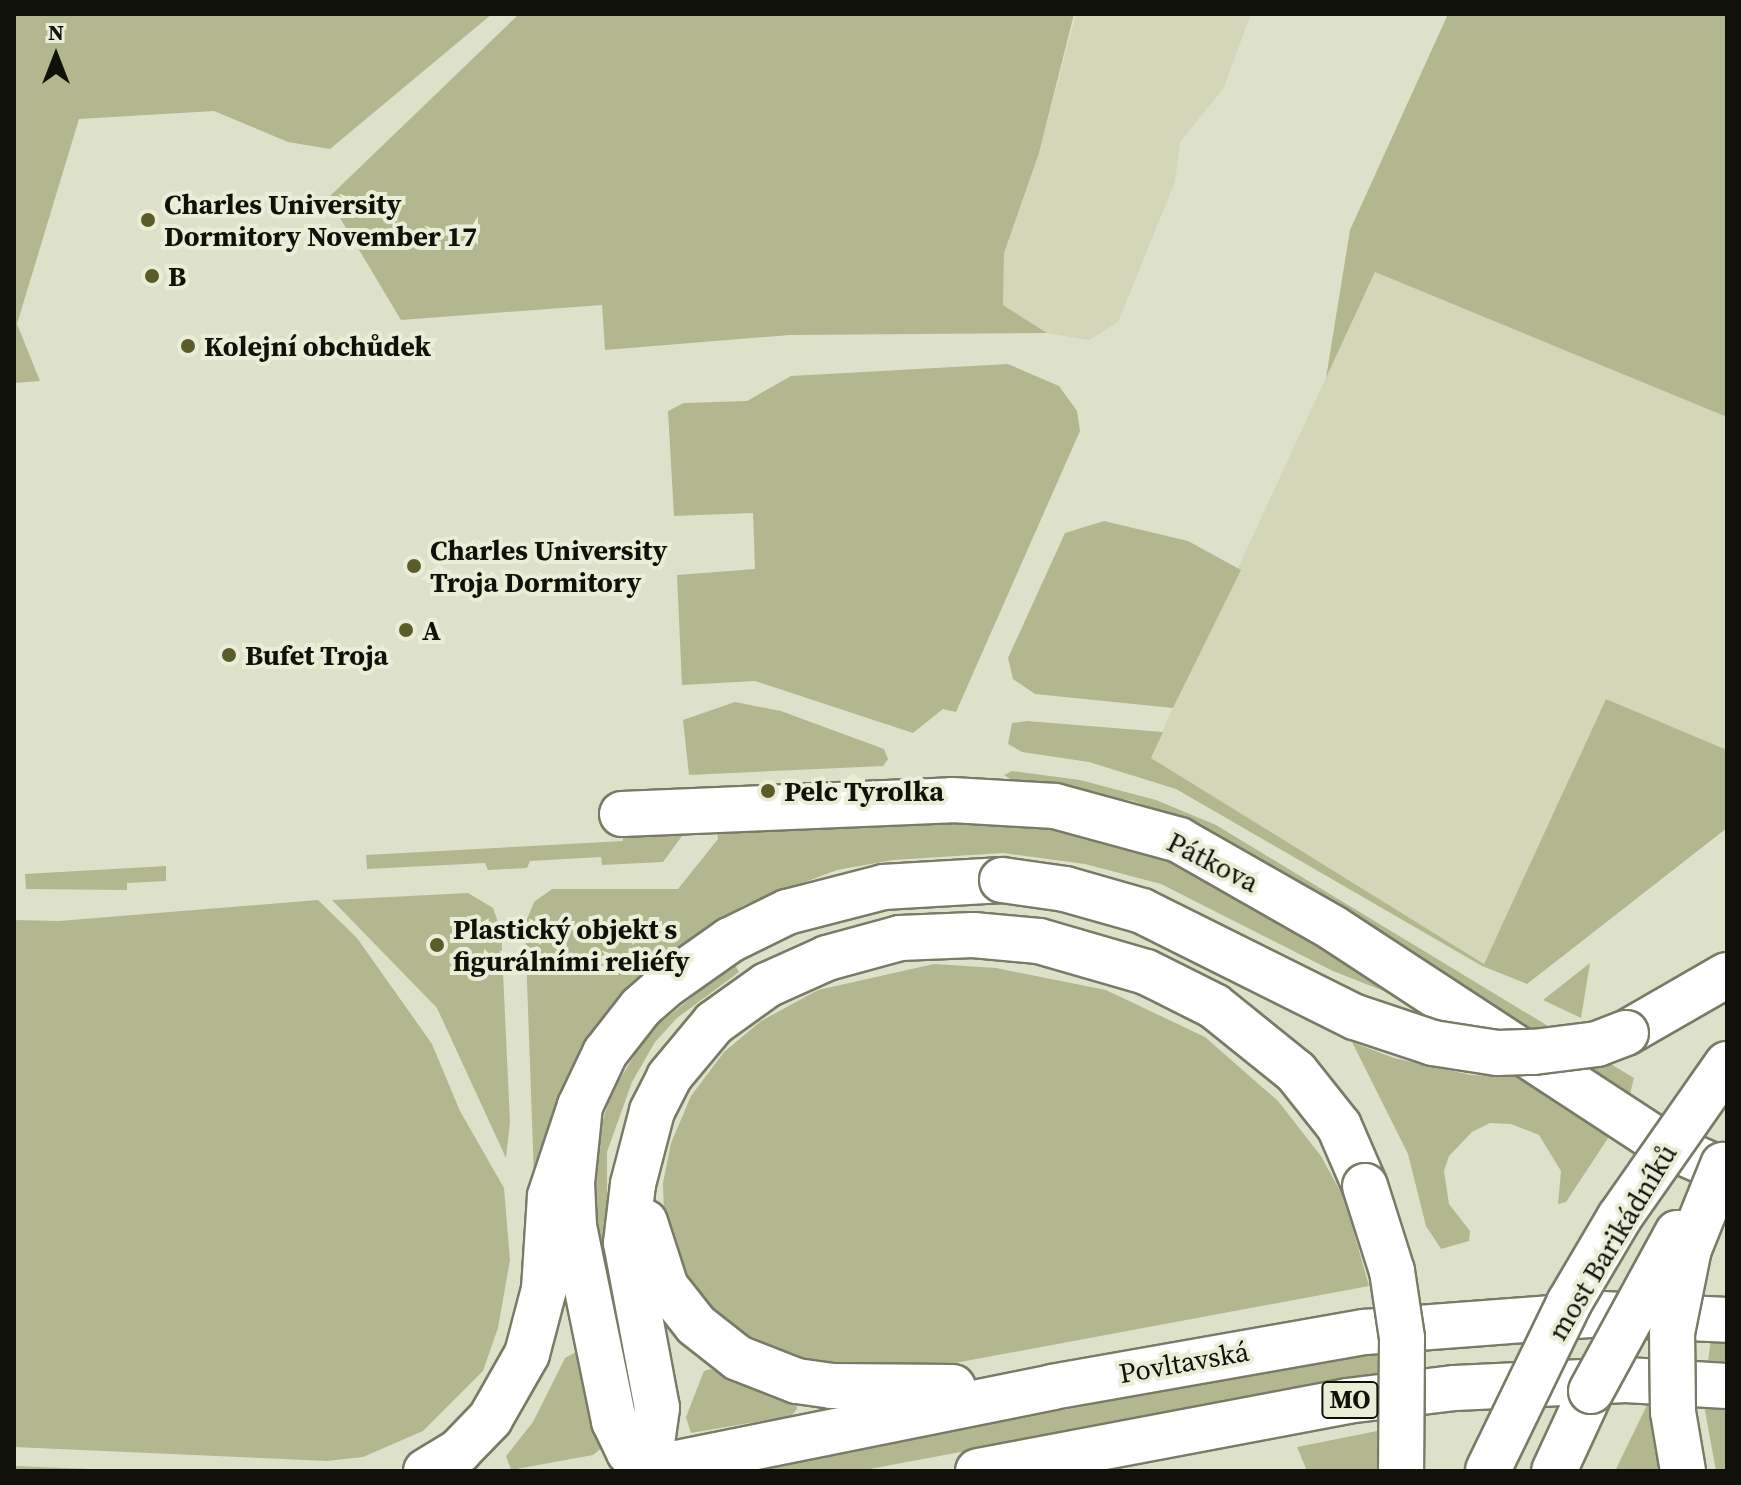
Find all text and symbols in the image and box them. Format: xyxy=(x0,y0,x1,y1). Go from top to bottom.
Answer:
north arrow xyxy=(16,16,96,96)
text: N xyxy=(48,17,64,47)
place label: Charles University Dormitory November 17 xyxy=(164,187,477,253)
marker: Charles University Dormitory November 17 xyxy=(139,211,157,229)
place label: B xyxy=(168,259,186,293)
marker: B xyxy=(143,267,161,285)
place label: Kolejní obchůdek xyxy=(204,329,431,363)
marker: Kolejní obchůdek xyxy=(179,337,197,355)
place label: Charles University Troja Dormitory xyxy=(430,533,667,599)
marker: Charles University Troja Dormitory xyxy=(405,557,423,575)
place label: A xyxy=(422,613,441,647)
marker: A xyxy=(397,621,415,639)
place label: Bufet Troja xyxy=(245,638,389,672)
marker: Bufet Troja xyxy=(220,646,238,664)
place label: Pelc Tyrolka xyxy=(784,774,944,808)
marker: Pelc Tyrolka xyxy=(759,782,777,800)
street label: Pátkova xyxy=(1162,825,1264,899)
place label: Plastický objekt s figurálními reliéfy xyxy=(453,912,690,978)
marker: Plastický objekt s figurálními reliéfy xyxy=(428,936,446,954)
street label: most Barikádníků xyxy=(1540,1138,1684,1346)
street label: Povltavská xyxy=(1116,1334,1252,1390)
road number: MO xyxy=(1320,1378,1380,1422)

